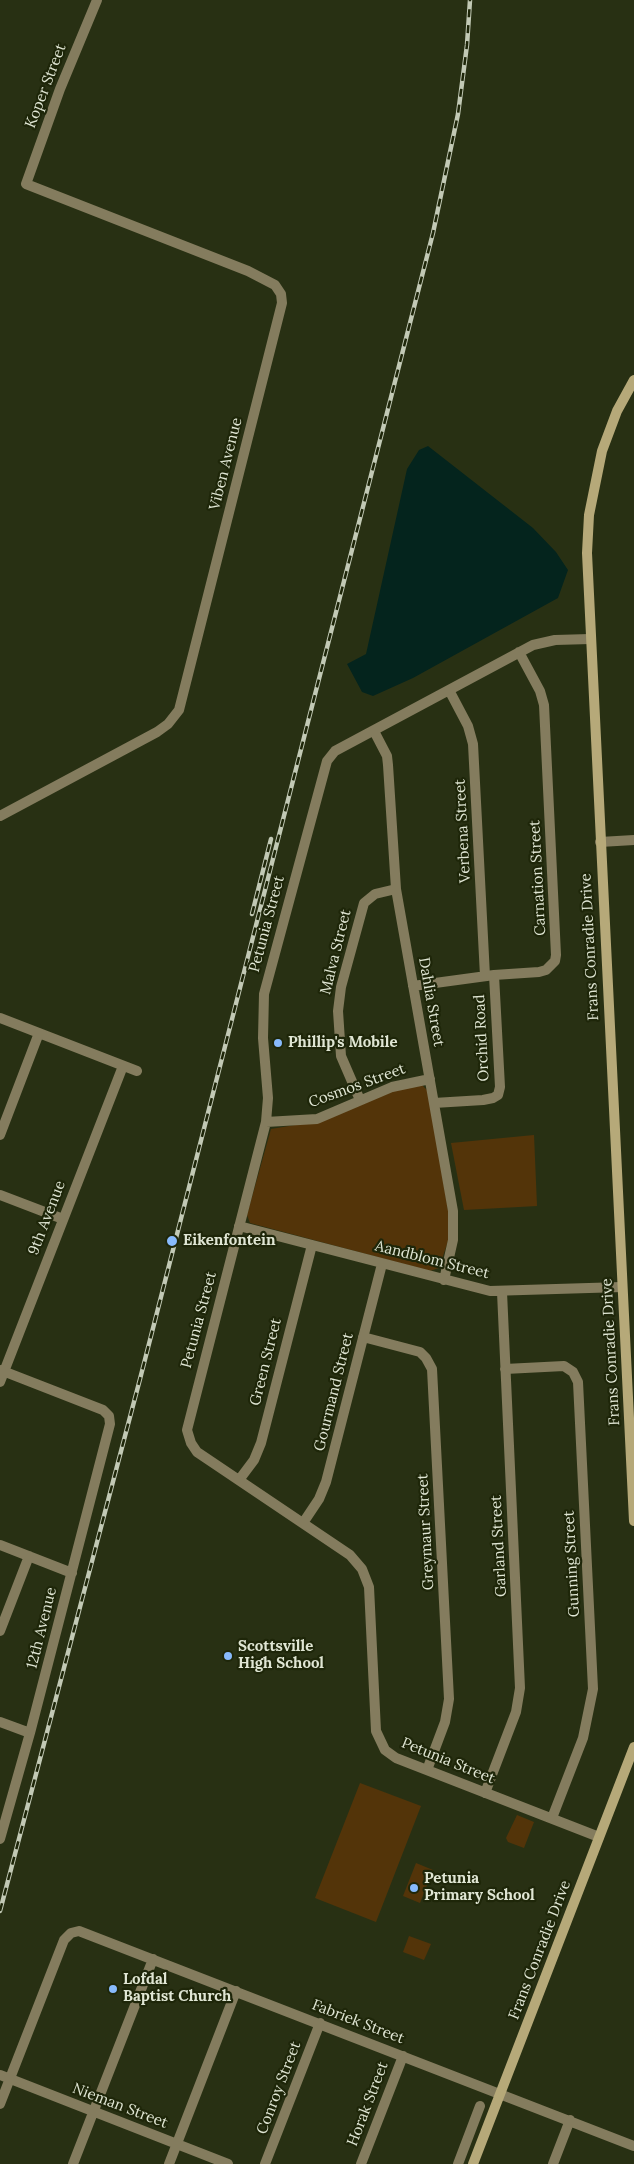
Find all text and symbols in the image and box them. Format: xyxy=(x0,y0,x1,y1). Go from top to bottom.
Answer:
street label: Koper Street xyxy=(22,41,70,131)
street label: Viben Avenue xyxy=(206,416,246,512)
street label: Verbena Street xyxy=(451,779,475,883)
street label: Carnation Street xyxy=(526,820,550,936)
street label: Frans Conradie Drive xyxy=(577,873,603,1021)
street label: Petunia Street xyxy=(245,874,289,974)
street label: Malva Street xyxy=(317,908,355,996)
street label: Dahlia Street xyxy=(414,956,448,1048)
street label: Orchid Road xyxy=(471,994,493,1082)
place label: Phillip's Mobile xyxy=(288,1034,397,1052)
marker: Phillip's Mobile xyxy=(272,1037,284,1049)
street label: Cosmos Street xyxy=(306,1060,408,1112)
street label: 9th Avenue xyxy=(25,1178,69,1258)
place label: Eikenfontein xyxy=(183,1232,276,1250)
marker: Eikenfontein xyxy=(165,1234,179,1248)
street label: Aandblom Street xyxy=(373,1237,491,1283)
street label: Petunia Street xyxy=(177,1270,221,1370)
street label: Frans Conradie Drive xyxy=(598,1278,624,1426)
street label: Green Street xyxy=(246,1316,286,1408)
street label: Gourmand Street xyxy=(311,1331,357,1453)
street label: Greymaur Street xyxy=(414,1473,438,1591)
street label: Garland Street xyxy=(487,1495,511,1597)
street label: Gunning Street xyxy=(560,1510,584,1618)
street label: 12th Avenue xyxy=(23,1585,61,1671)
place label: Scottsville High School xyxy=(238,1638,324,1673)
marker: Scottsville High School xyxy=(222,1650,234,1662)
street label: Petunia Street xyxy=(399,1734,497,1788)
place label: Petunia Primary School xyxy=(424,1870,535,1905)
street label: Frans Conradie Drive xyxy=(505,1878,575,2022)
marker: Petunia Primary School xyxy=(408,1882,420,1894)
place label: Lofdal Baptist Church xyxy=(123,1971,231,2006)
marker: Lofdal Baptist Church xyxy=(107,1983,119,1995)
street label: Fabriek Street xyxy=(309,1996,407,2048)
street label: Conroy Street xyxy=(253,2039,305,2137)
street label: Horak Street xyxy=(344,2059,392,2149)
street label: Nieman Street xyxy=(70,2080,170,2132)

